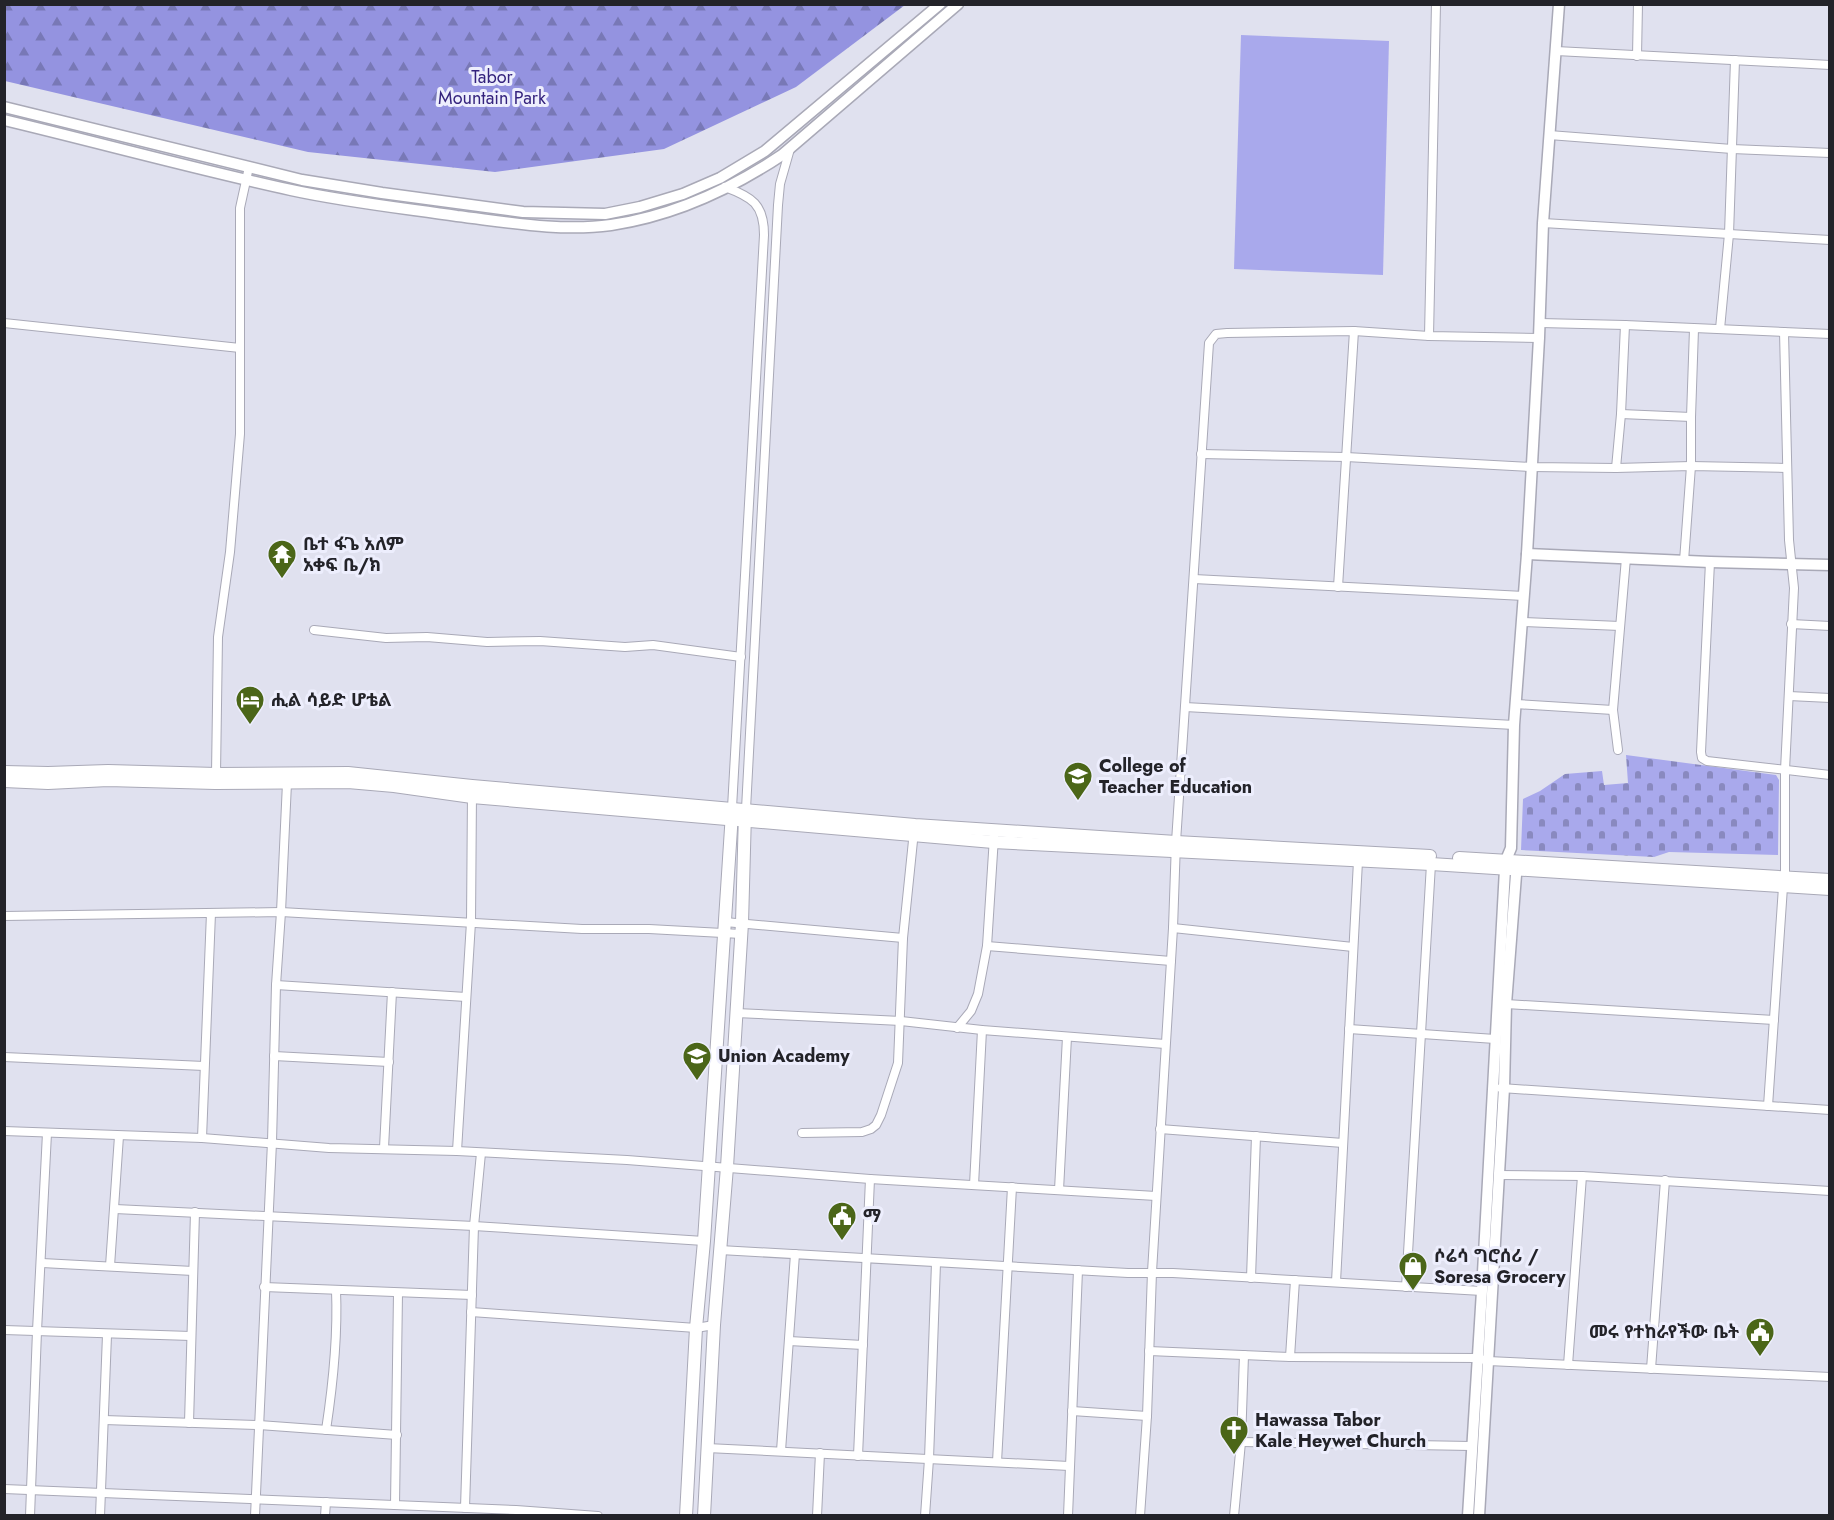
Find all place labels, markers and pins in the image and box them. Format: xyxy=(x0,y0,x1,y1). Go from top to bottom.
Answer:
place label: ቤተ ፋጌ አለም አቀፍ ቤ/ክ xyxy=(303,531,404,578)
temple icon: ቤተ ፋጌ አለም አቀፍ ቤ/ክ xyxy=(266,538,298,580)
hotel icon: ሒል ሳይድ ሆቴል xyxy=(234,684,266,726)
place label: ሒል ሳይድ ሆቴል xyxy=(271,687,391,713)
place label: College of Teacher Education xyxy=(1099,753,1252,800)
school or university icon: College of Teacher Education xyxy=(1062,760,1094,802)
school or university icon: Union Academy xyxy=(681,1040,713,1082)
place label: Union Academy xyxy=(718,1043,850,1069)
public building icon: ማ xyxy=(826,1200,858,1242)
place label: ማ xyxy=(863,1203,881,1229)
place label: ሶሬሳ ግሮሰሪ / Soresa Grocery xyxy=(1434,1243,1566,1290)
shop icon: ሶሬሳ ግሮሰሪ / Soresa Grocery xyxy=(1397,1250,1429,1292)
public building icon: መሩ የተከራየችው ቤት xyxy=(1744,1316,1776,1358)
place label: መሩ የተከራየችው ቤት xyxy=(1589,1319,1739,1345)
place label: Hawassa Tabor Kale Heywet Church xyxy=(1255,1407,1426,1454)
church icon: Hawassa Tabor Kale Heywet Church xyxy=(1218,1414,1250,1456)

